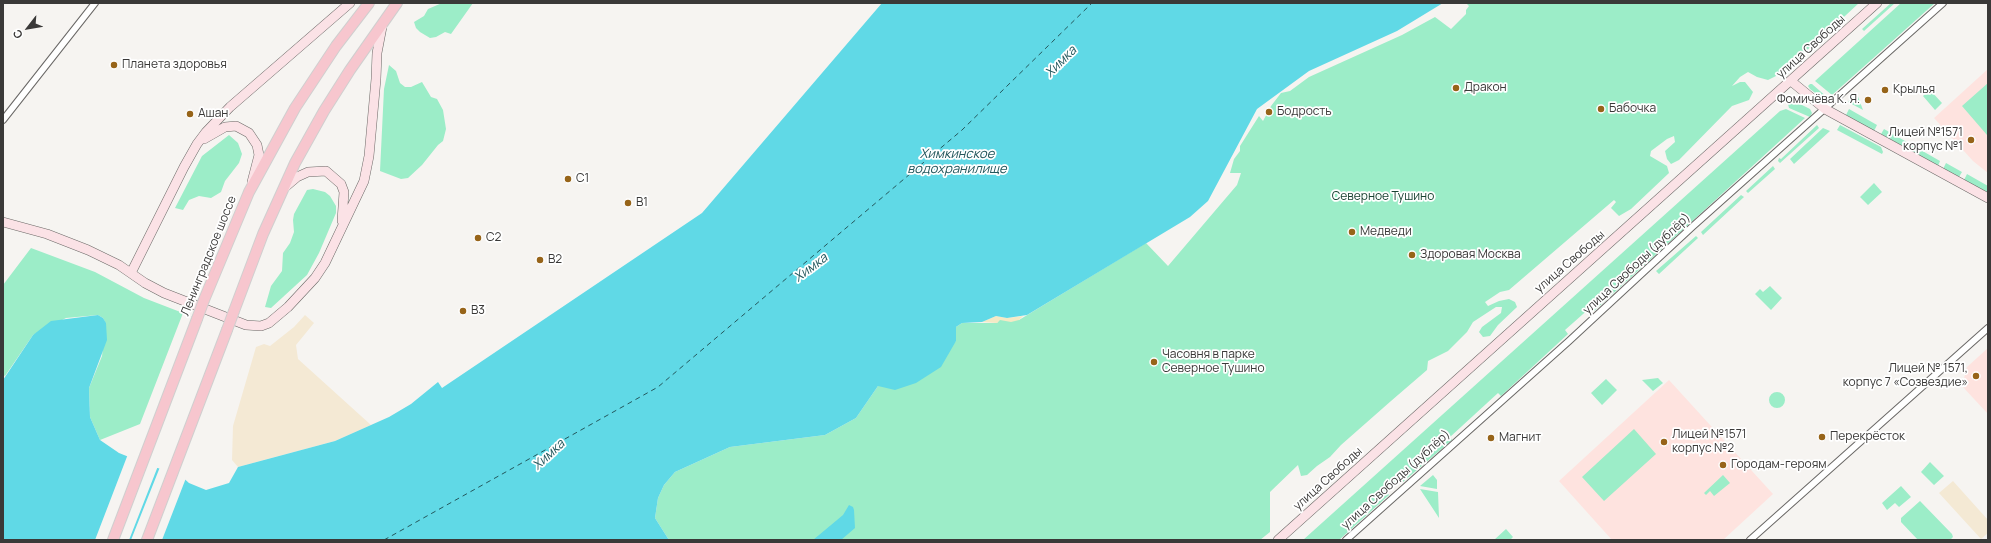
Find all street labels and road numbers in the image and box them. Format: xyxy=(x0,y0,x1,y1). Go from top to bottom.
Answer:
street label: улица Свободы xyxy=(1774,12,1848,82)
street label: Ленинградское шоссе xyxy=(178,194,240,318)
street label: улица Свободы (дублёр) xyxy=(1580,211,1694,317)
street label: улица Свободы xyxy=(1532,228,1608,296)
street label: улица Свободы (дублёр) xyxy=(1339,427,1453,533)
street label: улица Свободы xyxy=(1291,444,1365,514)

